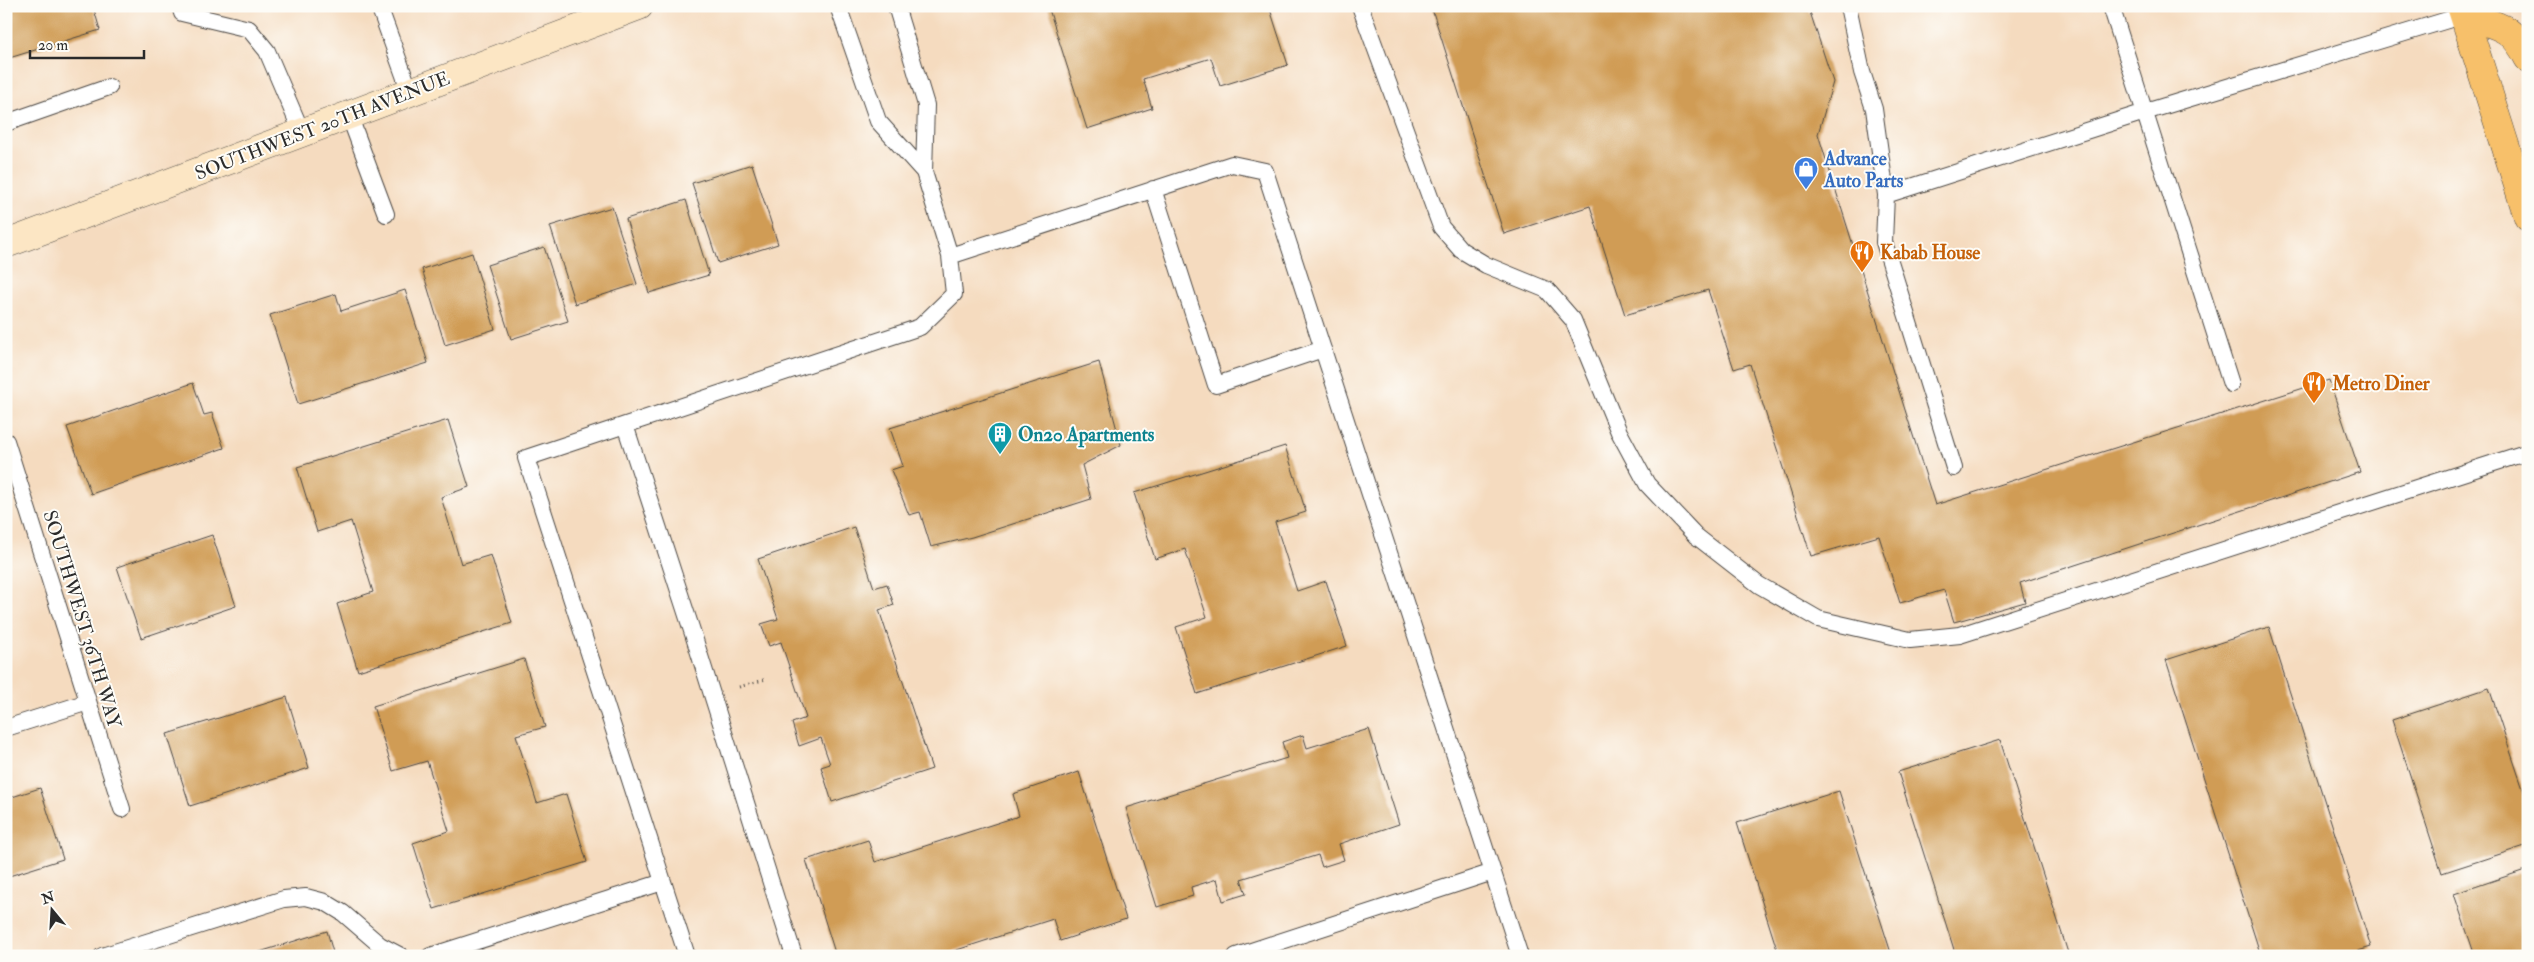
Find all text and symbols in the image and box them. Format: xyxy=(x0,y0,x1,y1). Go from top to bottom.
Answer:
scale bar xyxy=(30,28,144,60)
text: 20 m xyxy=(38,36,68,55)
street label: SOUTHWEST 20TH AVENUE xyxy=(192,66,453,186)
place label: Advance Auto Parts xyxy=(1823,147,1904,193)
shop icon: Advance Auto Parts xyxy=(1793,156,1819,190)
restaurant icon: Kabab House xyxy=(1849,239,1875,273)
place label: Kabab House xyxy=(1880,241,1980,265)
restaurant icon: Metro Diner xyxy=(2301,370,2327,404)
place label: Metro Diner xyxy=(2331,372,2431,396)
building icon: On20 Apartments xyxy=(987,421,1013,455)
place label: On20 Apartments xyxy=(1018,423,1155,448)
street label: SOUTHWEST 36TH WAY xyxy=(37,507,127,732)
north arrow xyxy=(28,884,78,934)
text: N xyxy=(39,888,57,908)

